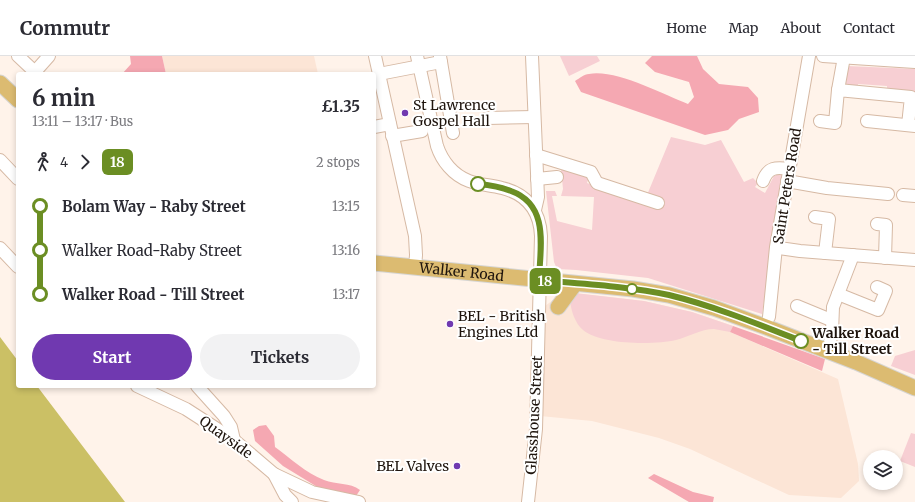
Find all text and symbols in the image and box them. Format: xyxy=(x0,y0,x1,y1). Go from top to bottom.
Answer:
text: Commutr xyxy=(20,16,110,40)
text: Home xyxy=(666,19,707,37)
text: Map xyxy=(729,19,758,37)
text: About xyxy=(780,19,821,37)
text: Contact xyxy=(843,19,895,37)
text: 6 min xyxy=(32,84,95,112)
place label: St Lawrence Gospel Hall xyxy=(413,96,495,130)
text: £1.35 xyxy=(321,97,360,116)
marker: St Lawrence Gospel Hall xyxy=(400,108,410,118)
text: 13:11 – 13:17 · Bus xyxy=(32,113,133,130)
street label: Saint Peters Road xyxy=(769,126,805,245)
icon: walk xyxy=(32,151,54,173)
icon: forward xyxy=(74,151,96,173)
text: 18 xyxy=(110,153,125,171)
text: 4 xyxy=(60,154,68,171)
text: 2 stops xyxy=(316,154,360,171)
unlabelled marker xyxy=(470,176,486,192)
text: Bolam Way - Raby Street xyxy=(62,197,246,216)
text: 13:15 xyxy=(332,198,360,215)
text: Walker Road-Raby Street xyxy=(62,241,242,260)
text: 13:16 xyxy=(332,242,360,259)
street label: Walker Road xyxy=(417,258,505,285)
line badge: 18 xyxy=(527,268,563,294)
text: 18 xyxy=(538,272,552,290)
unlabelled marker xyxy=(626,283,638,295)
text: Walker Road - Till Street xyxy=(62,285,245,304)
text: 13:17 xyxy=(332,286,360,303)
place label: BEL - British Engines Ltd xyxy=(458,307,546,341)
marker: BEL - British Engines Ltd xyxy=(445,319,455,329)
place label: Walker Road - Till Street xyxy=(811,324,900,358)
marker: Walker Road - Till Street xyxy=(793,333,809,349)
button: Start xyxy=(32,334,192,380)
button: Tickets xyxy=(200,334,360,380)
street label: Glasshouse Street xyxy=(522,354,546,475)
street label: Quayside xyxy=(196,412,256,462)
map controls xyxy=(863,450,903,490)
button: layers xyxy=(863,450,903,490)
place label: BEL Valves xyxy=(376,457,449,475)
marker: BEL Valves xyxy=(452,461,462,471)

